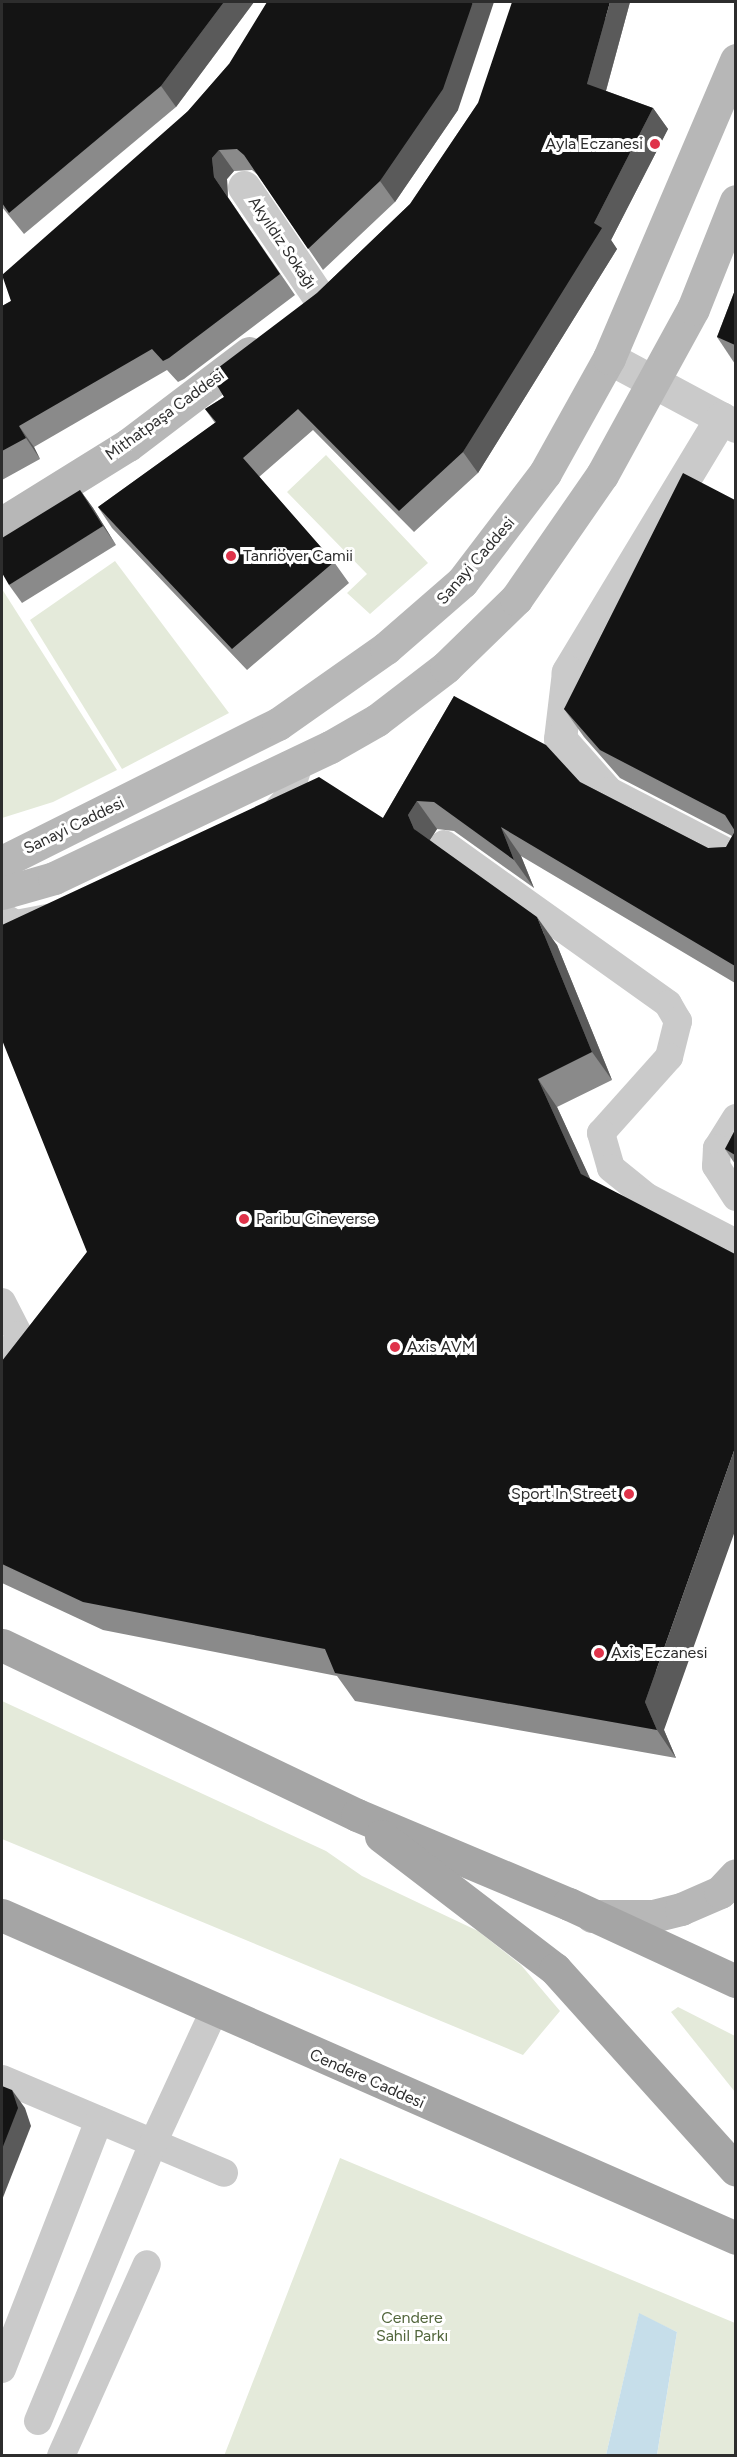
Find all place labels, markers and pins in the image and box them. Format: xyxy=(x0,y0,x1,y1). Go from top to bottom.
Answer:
place label: Ayla Eczanesi xyxy=(545,134,643,154)
marker: Ayla Eczanesi xyxy=(648,137,662,151)
place label: Tanriöver Camii xyxy=(243,546,353,566)
marker: Tanriöver Camii xyxy=(224,549,238,563)
place label: Paribu Cineverse xyxy=(256,1209,376,1229)
marker: Paribu Cineverse xyxy=(237,1212,251,1226)
place label: Axis AVM xyxy=(407,1337,475,1357)
marker: Axis AVM xyxy=(388,1340,402,1354)
place label: Sport In Street xyxy=(511,1484,617,1504)
marker: Sport In Street xyxy=(622,1487,636,1501)
place label: Axis Eczanesi xyxy=(611,1643,708,1663)
marker: Axis Eczanesi xyxy=(592,1646,606,1660)

